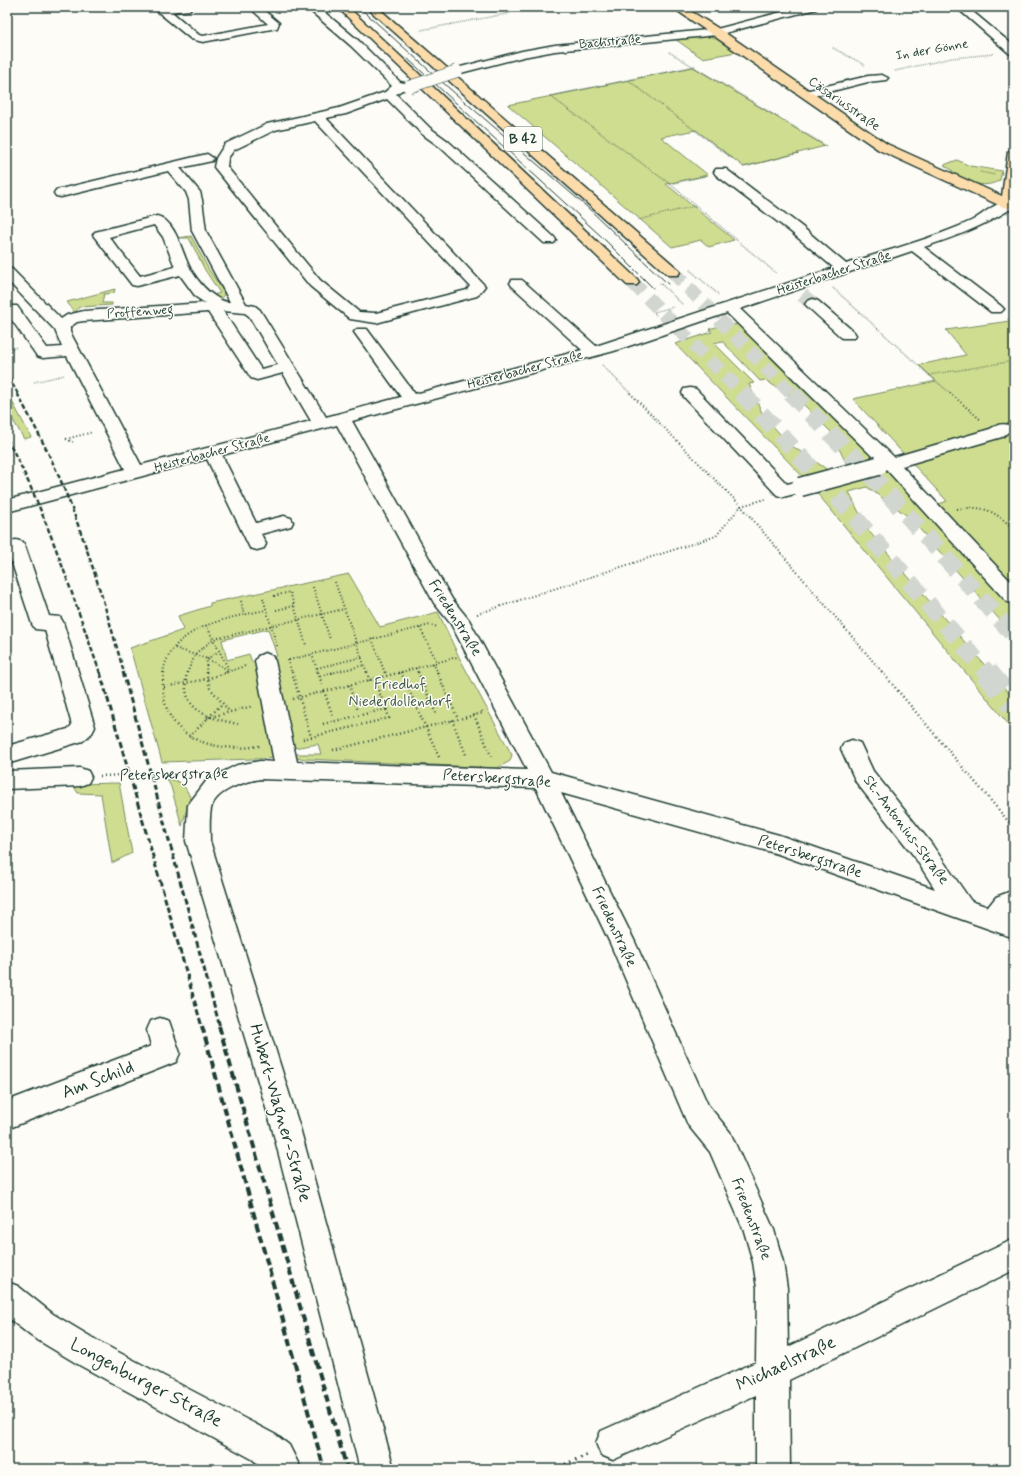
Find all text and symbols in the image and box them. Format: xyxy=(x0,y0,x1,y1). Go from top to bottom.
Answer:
street label: Bachstraße xyxy=(578,31,642,53)
street label: In der Gönne xyxy=(894,35,970,65)
street label: Cäsariusstraße xyxy=(805,73,883,135)
road number: B 42 xyxy=(504,127,542,151)
street label: Heisterbacher Straße xyxy=(775,247,893,299)
street label: Proffenweg xyxy=(106,301,174,325)
street label: Heisterbacher Straße xyxy=(465,346,585,394)
street label: Heisterbacher Straße xyxy=(152,429,272,477)
street label: Friedenstraße xyxy=(424,576,486,660)
park label: Friedhof Niederdollendorf xyxy=(349,675,451,712)
street label: Petersbergstraße xyxy=(120,764,228,787)
street label: Petersbergstraße xyxy=(442,765,552,794)
street label: St.-Antonius-Straße xyxy=(858,771,954,889)
street label: Petersbergstraße xyxy=(755,831,865,884)
street label: Friedenstraße xyxy=(587,883,641,971)
street label: Hubert-Wagner-Straße xyxy=(241,1021,317,1206)
street label: Am Schild xyxy=(58,1055,138,1105)
street label: Friedenstraße xyxy=(726,1175,776,1263)
street label: Michaelstraße xyxy=(732,1330,840,1398)
street label: Longenburger Straße xyxy=(65,1333,227,1434)

